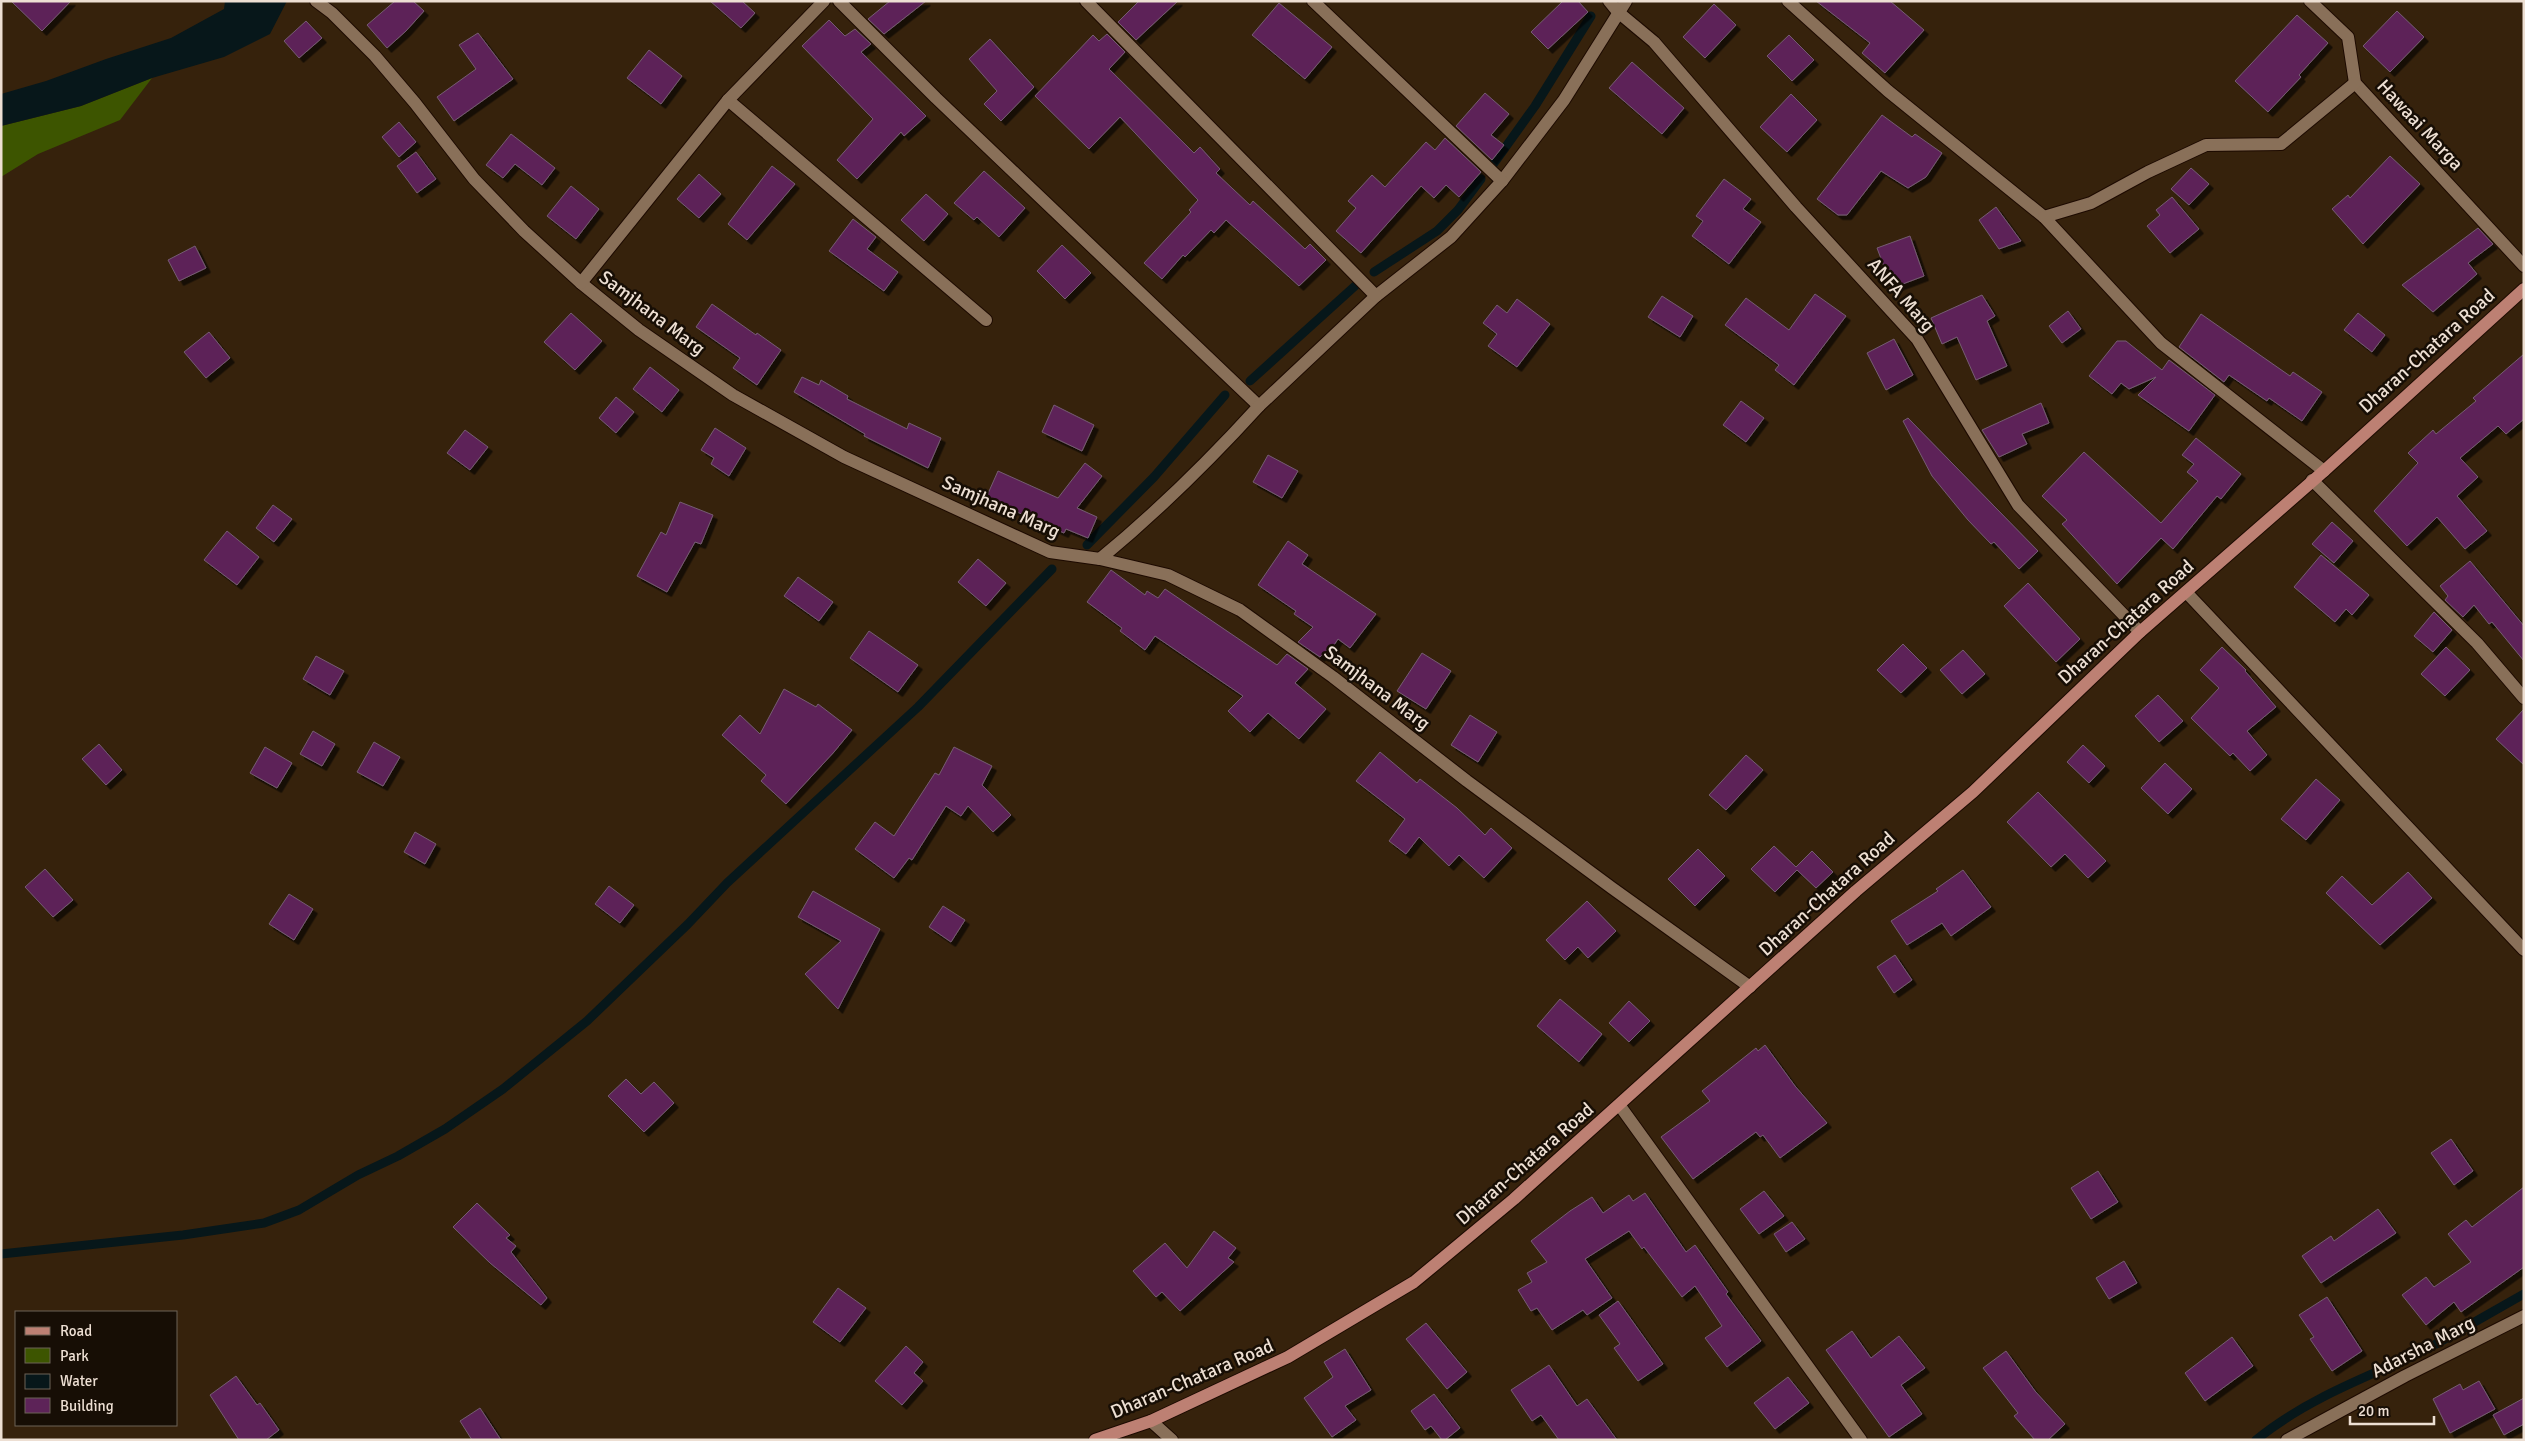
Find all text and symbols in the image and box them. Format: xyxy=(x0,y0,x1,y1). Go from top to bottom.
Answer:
street label: Hawaai Marga xyxy=(2372,74,2468,176)
street label: ANFA Marg xyxy=(1862,253,1940,337)
street label: Samjhana Marg xyxy=(594,265,710,361)
street label: Dharan-Chatara Road xyxy=(2354,284,2500,418)
street label: Samjhana Marg xyxy=(938,470,1064,544)
street label: Dharan-Chatara Road xyxy=(2053,555,2199,689)
street label: Samjhana Marg xyxy=(1319,640,1435,736)
street label: Dharan-Chatara Road xyxy=(1754,827,1900,961)
street label: Dharan-Chatara Road xyxy=(1451,1098,1599,1230)
legend xyxy=(15,1311,178,1426)
street label: Adarsha Marg xyxy=(2367,1311,2479,1383)
text: Road xyxy=(60,1322,92,1340)
street label: Dharan-Chatara Road xyxy=(1107,1334,1277,1424)
text: Park xyxy=(60,1347,89,1365)
text: Water xyxy=(60,1372,98,1390)
scale bar xyxy=(2350,1394,2434,1426)
text: Building xyxy=(60,1397,114,1415)
text: 20 m xyxy=(2358,1402,2389,1420)

